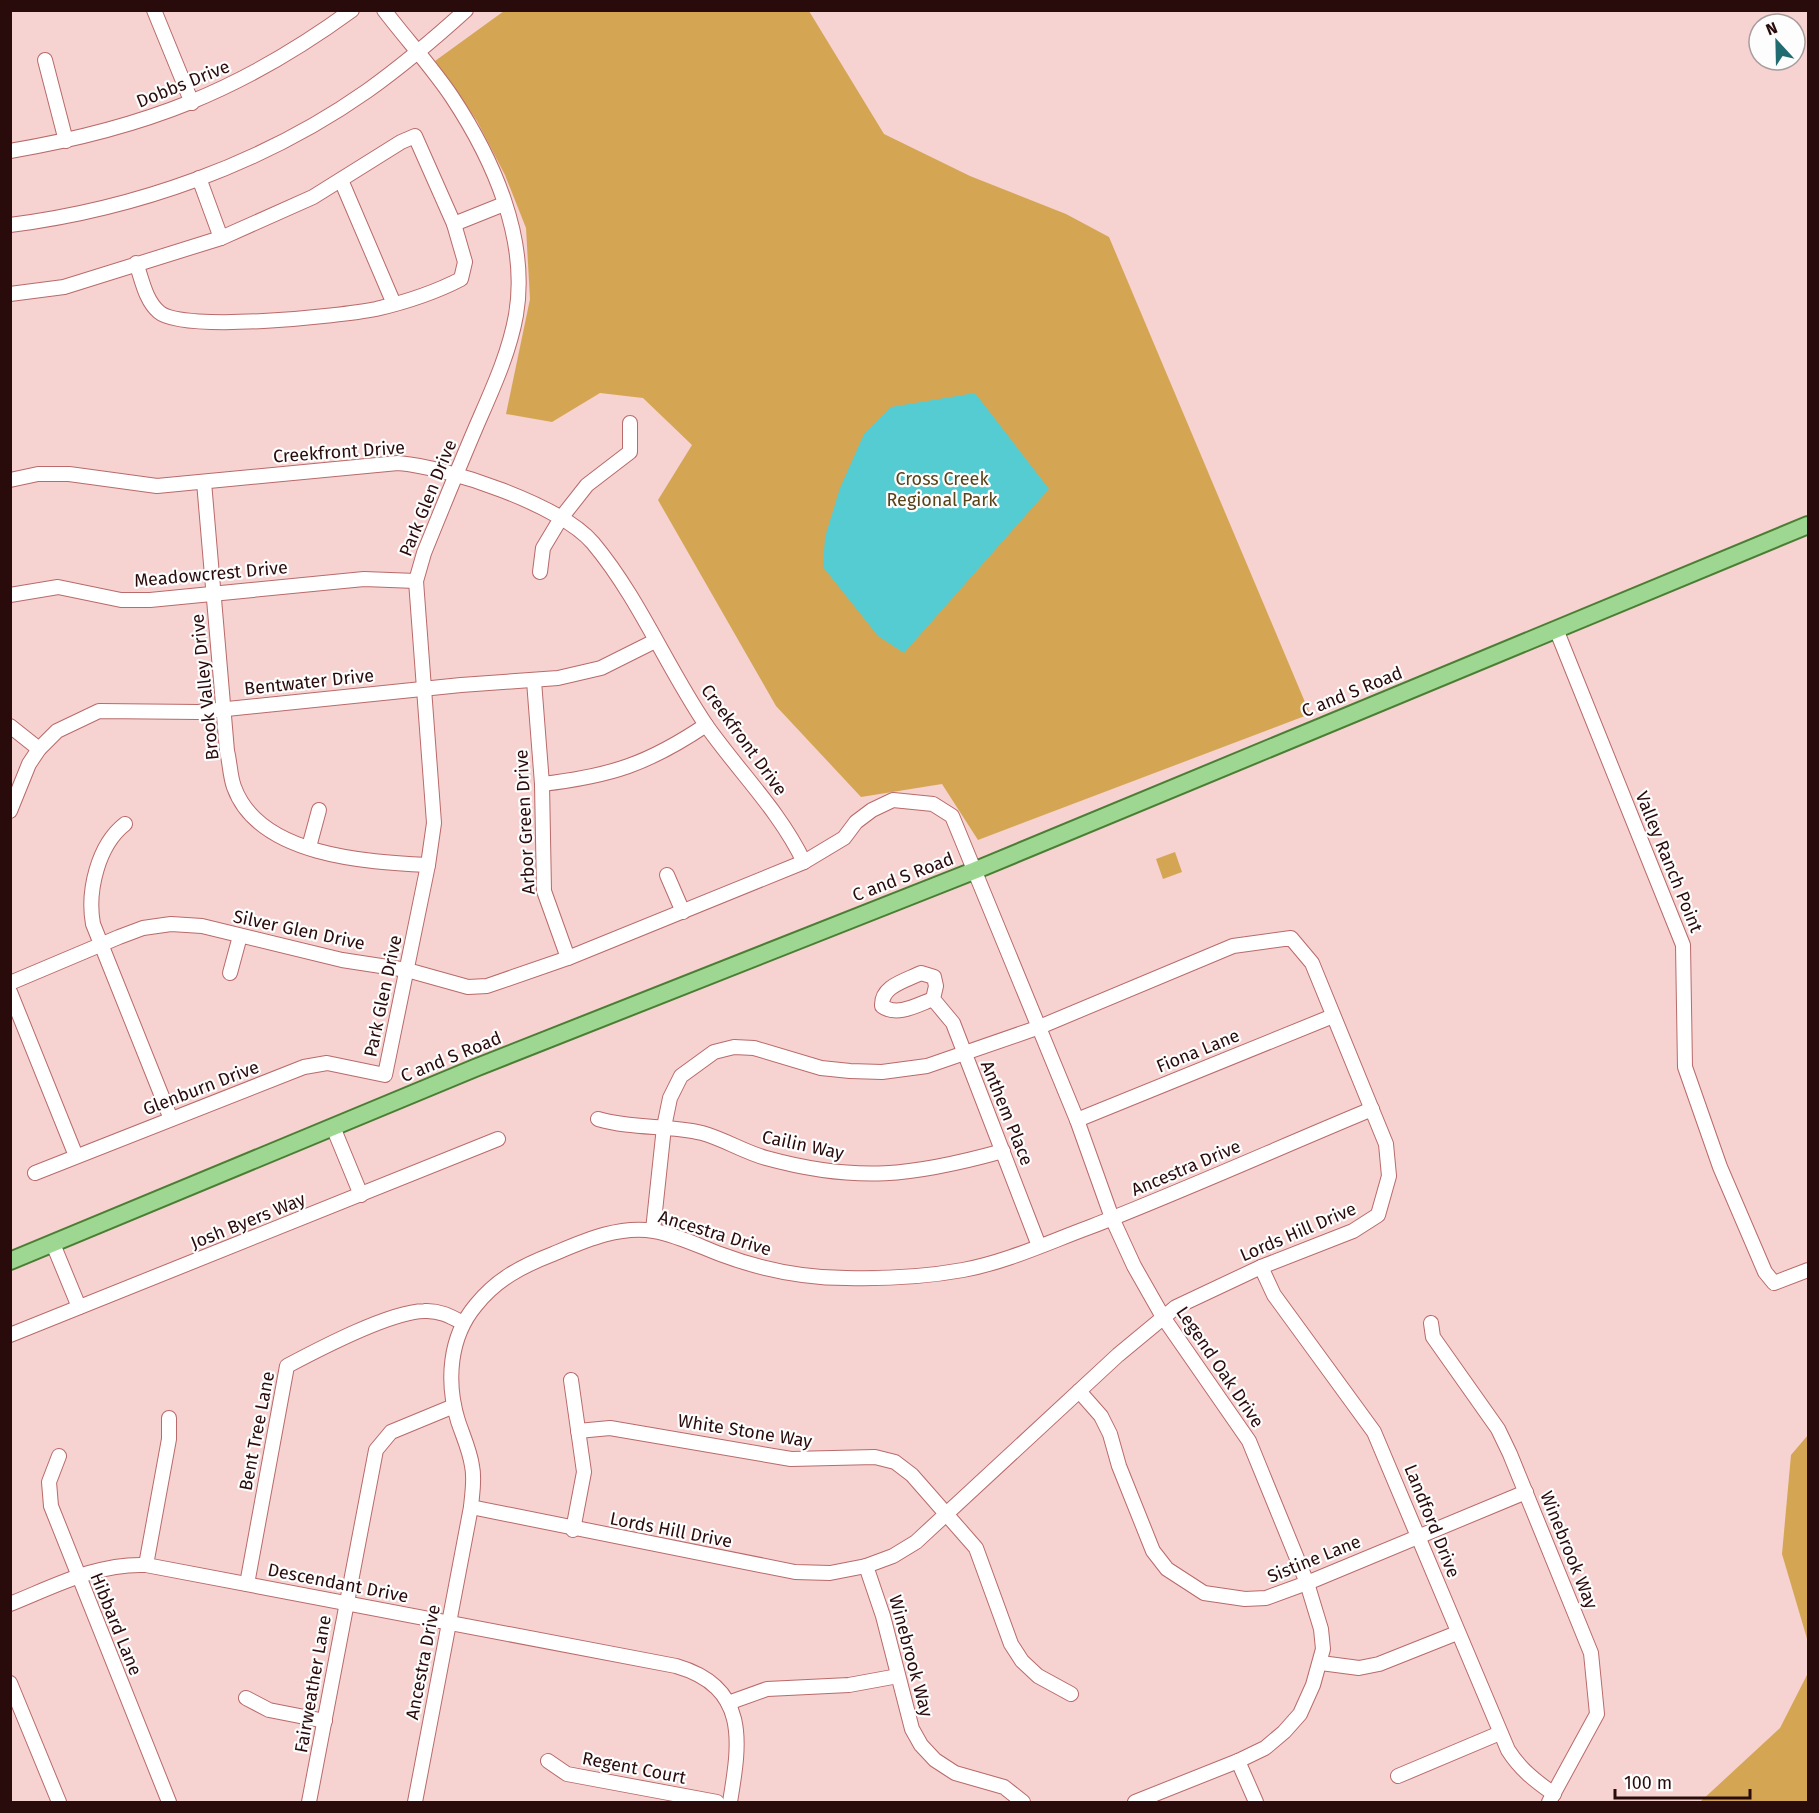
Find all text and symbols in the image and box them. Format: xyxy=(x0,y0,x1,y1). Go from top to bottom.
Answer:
north arrow xyxy=(1747,12,1807,72)
text: N xyxy=(1763,18,1780,39)
street label: Dobbs Drive xyxy=(133,55,233,113)
street label: Creekfront Drive xyxy=(272,436,406,468)
street label: Park Glen Drive xyxy=(395,436,461,560)
park label: Cross Creek Regional Park xyxy=(886,468,998,511)
street label: Meadowcrest Drive xyxy=(133,556,289,592)
street label: Brook Valley Drive xyxy=(186,613,224,761)
street label: C and S Road xyxy=(1298,662,1406,722)
street label: Bentwater Drive xyxy=(243,664,375,700)
street label: Creekfront Drive xyxy=(696,680,792,800)
street label: Arbor Green Drive xyxy=(510,749,540,895)
street label: Valley Ranch Point xyxy=(1631,788,1708,936)
street label: C and S Road xyxy=(849,848,957,906)
street label: Silver Glen Drive xyxy=(231,905,367,955)
street label: Park Glen Drive xyxy=(359,933,407,1059)
street label: Fiona Lane xyxy=(1153,1024,1243,1078)
street label: C and S Road xyxy=(397,1027,505,1087)
street label: Glenburn Drive xyxy=(140,1056,262,1120)
street label: Anthem Place xyxy=(976,1057,1038,1169)
street label: Cailin Way xyxy=(760,1126,846,1164)
street label: Ancestra Drive xyxy=(1128,1135,1244,1201)
street label: Josh Byers Way xyxy=(187,1188,309,1254)
street label: Lords Hill Drive xyxy=(1237,1198,1359,1266)
street label: Ancestra Drive xyxy=(656,1205,774,1261)
street label: Legend Oak Drive xyxy=(1171,1302,1269,1432)
street label: Bent Tree Lane xyxy=(235,1369,279,1493)
street label: White Stone Way xyxy=(676,1410,814,1452)
street label: Landford Drive xyxy=(1399,1461,1465,1581)
street label: Winebrook Way xyxy=(1535,1488,1603,1612)
street label: Lords Hill Drive xyxy=(608,1507,734,1553)
street label: Sistine Lane xyxy=(1264,1530,1364,1588)
street label: Descendant Drive xyxy=(266,1559,410,1607)
street label: Hibbard Lane xyxy=(85,1569,147,1679)
street label: Winebrook Way xyxy=(884,1593,938,1719)
street label: Ancestra Drive xyxy=(401,1603,445,1721)
street label: Fairweather Lane xyxy=(290,1613,336,1755)
street label: Regent Court xyxy=(580,1747,688,1789)
scale bar xyxy=(1615,1762,1750,1800)
text: 100 m xyxy=(1624,1772,1672,1794)

